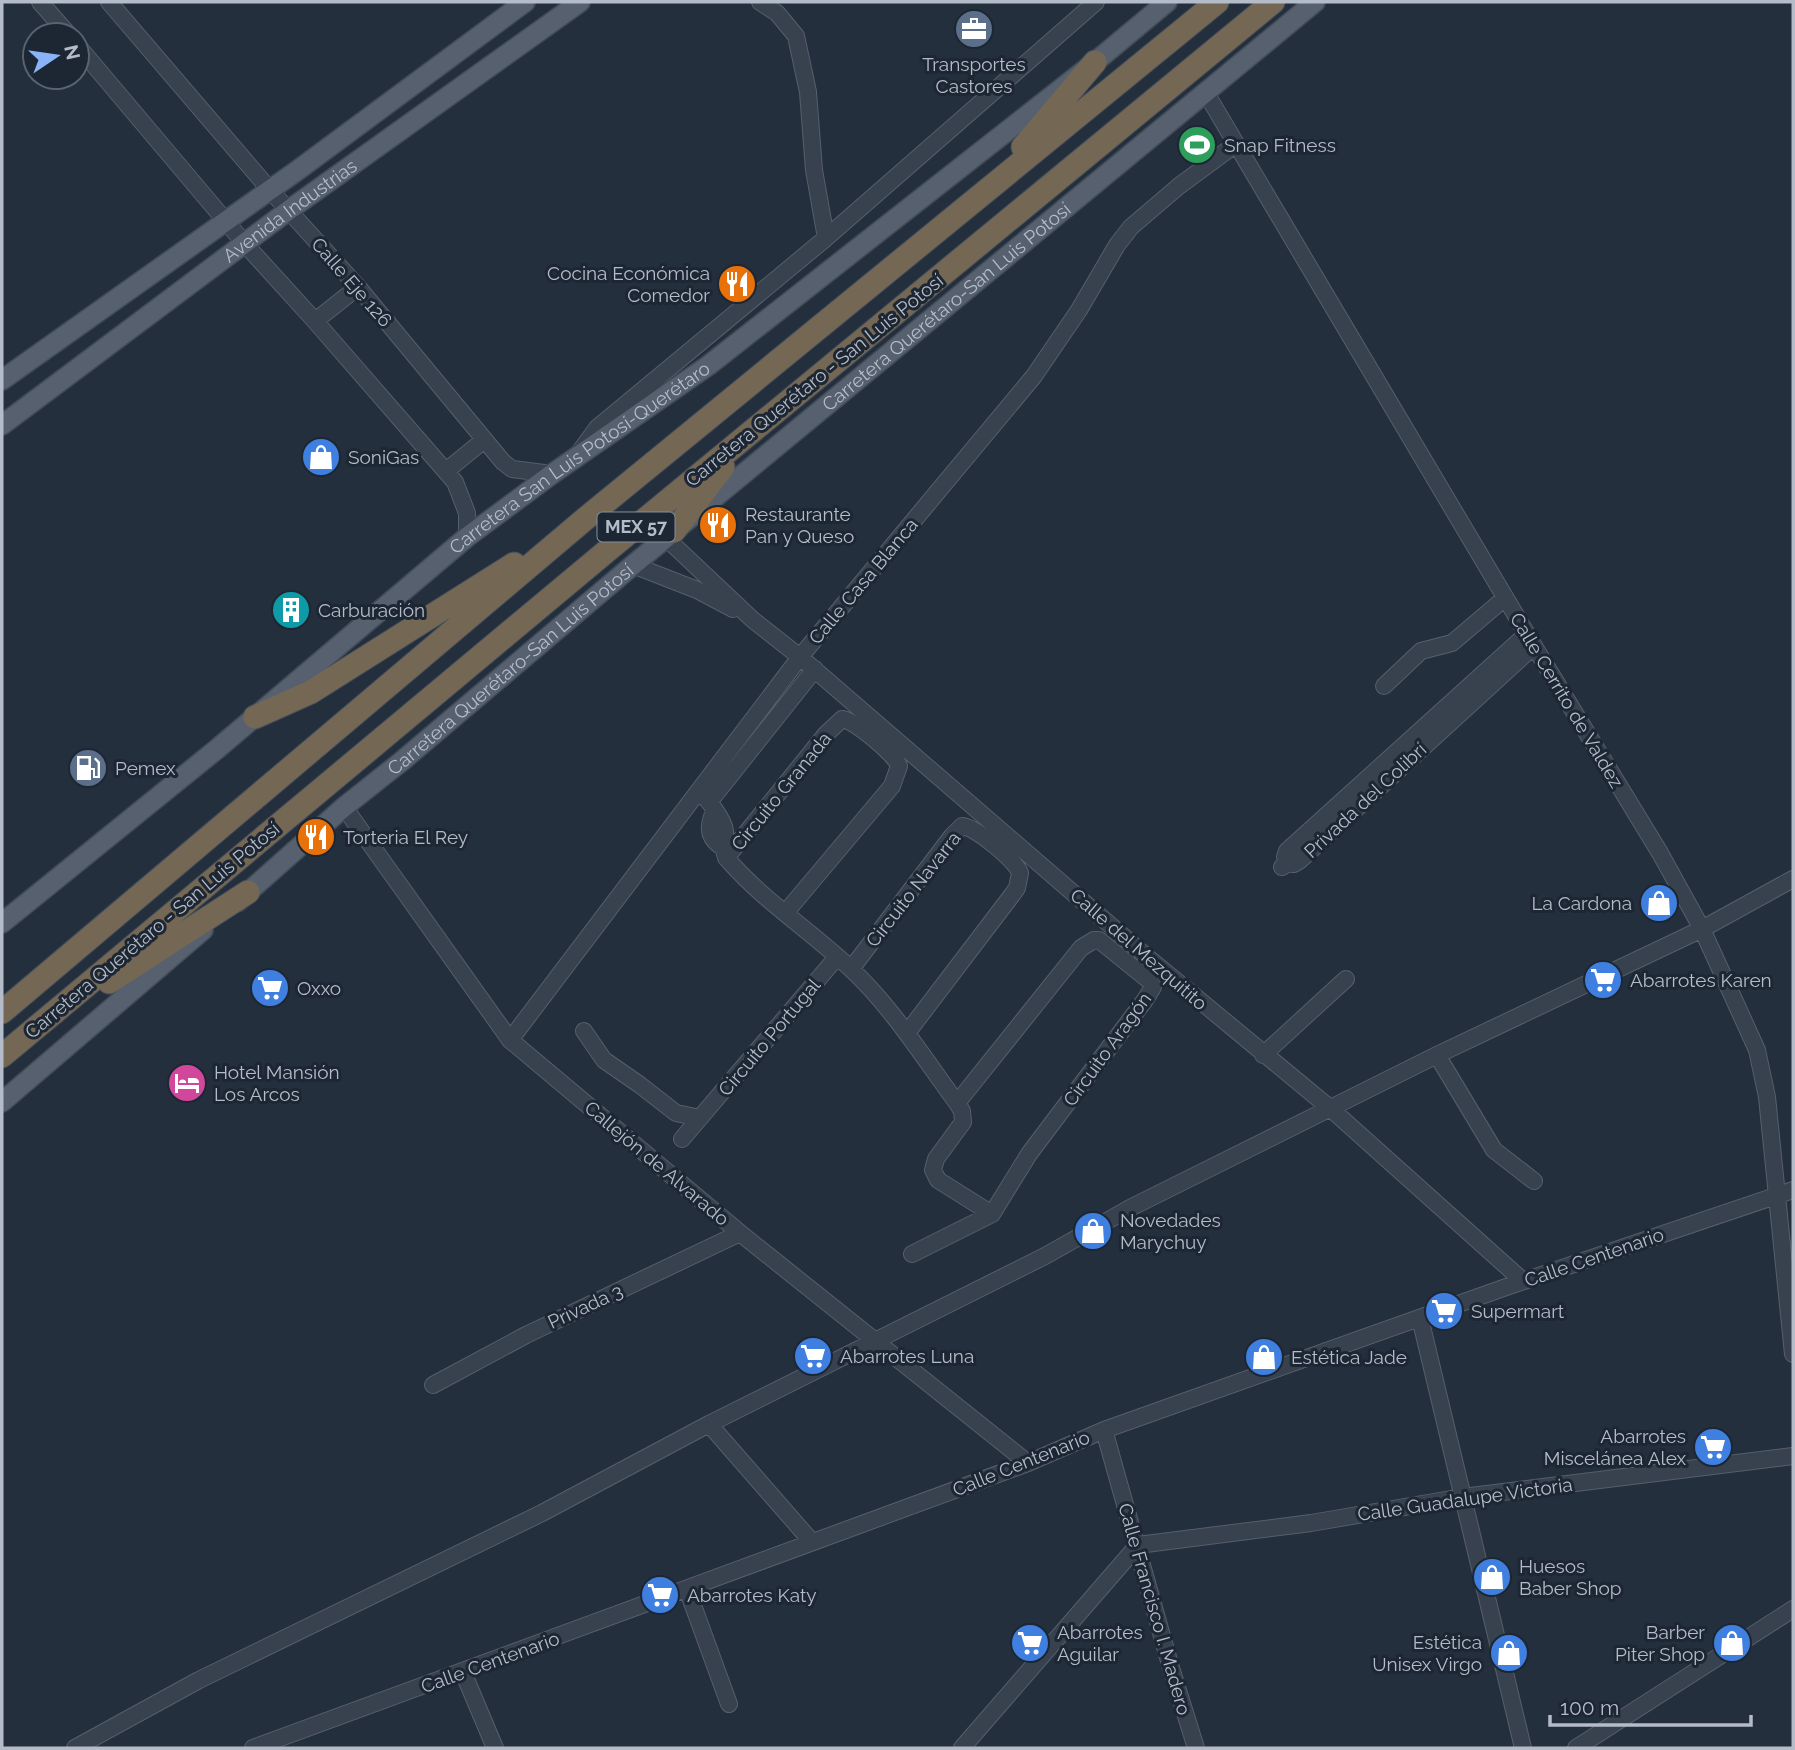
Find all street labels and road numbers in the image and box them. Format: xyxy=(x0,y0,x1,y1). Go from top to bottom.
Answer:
street label: Avenida Industrias xyxy=(219,154,361,267)
street label: Carretera Querétaro-San Luis Potosí xyxy=(817,197,1075,415)
street label: Calle Eje 126 xyxy=(307,233,397,331)
street label: Carretera Querétaro - San Luis Potosí xyxy=(681,269,948,491)
street label: Carretera San Luis Potosí-Querétaro xyxy=(445,357,714,558)
road number: MEX 57 xyxy=(598,512,674,542)
street label: Calle Casa Blanca xyxy=(804,514,922,648)
street label: Carretera Querétaro-San Luis Potosí xyxy=(383,558,638,779)
street label: Calle Cerrito de Valdez xyxy=(1506,608,1628,792)
street label: Circuito Granada xyxy=(727,727,835,855)
street label: Privada del Colibrí xyxy=(1300,737,1431,862)
street label: Carretera Querétaro - San Luis Potosí xyxy=(21,817,284,1043)
street label: Circuito Navarra xyxy=(861,827,965,951)
street label: Calle del Mezquitito xyxy=(1066,884,1212,1014)
street label: Circuito Portugal xyxy=(714,973,825,1100)
street label: Circuito Aragón xyxy=(1058,988,1156,1110)
street label: Callejón de Alvarado xyxy=(580,1096,734,1230)
street label: Calle Centenario xyxy=(1521,1223,1667,1291)
street label: Privada 3 xyxy=(544,1279,626,1333)
street label: Calle Centenario xyxy=(949,1425,1093,1501)
street label: Calle Guadalupe Victoria xyxy=(1356,1473,1574,1525)
street label: Calle Francisco I. Madero xyxy=(1114,1501,1196,1717)
street label: Calle Centenario xyxy=(418,1627,562,1697)

